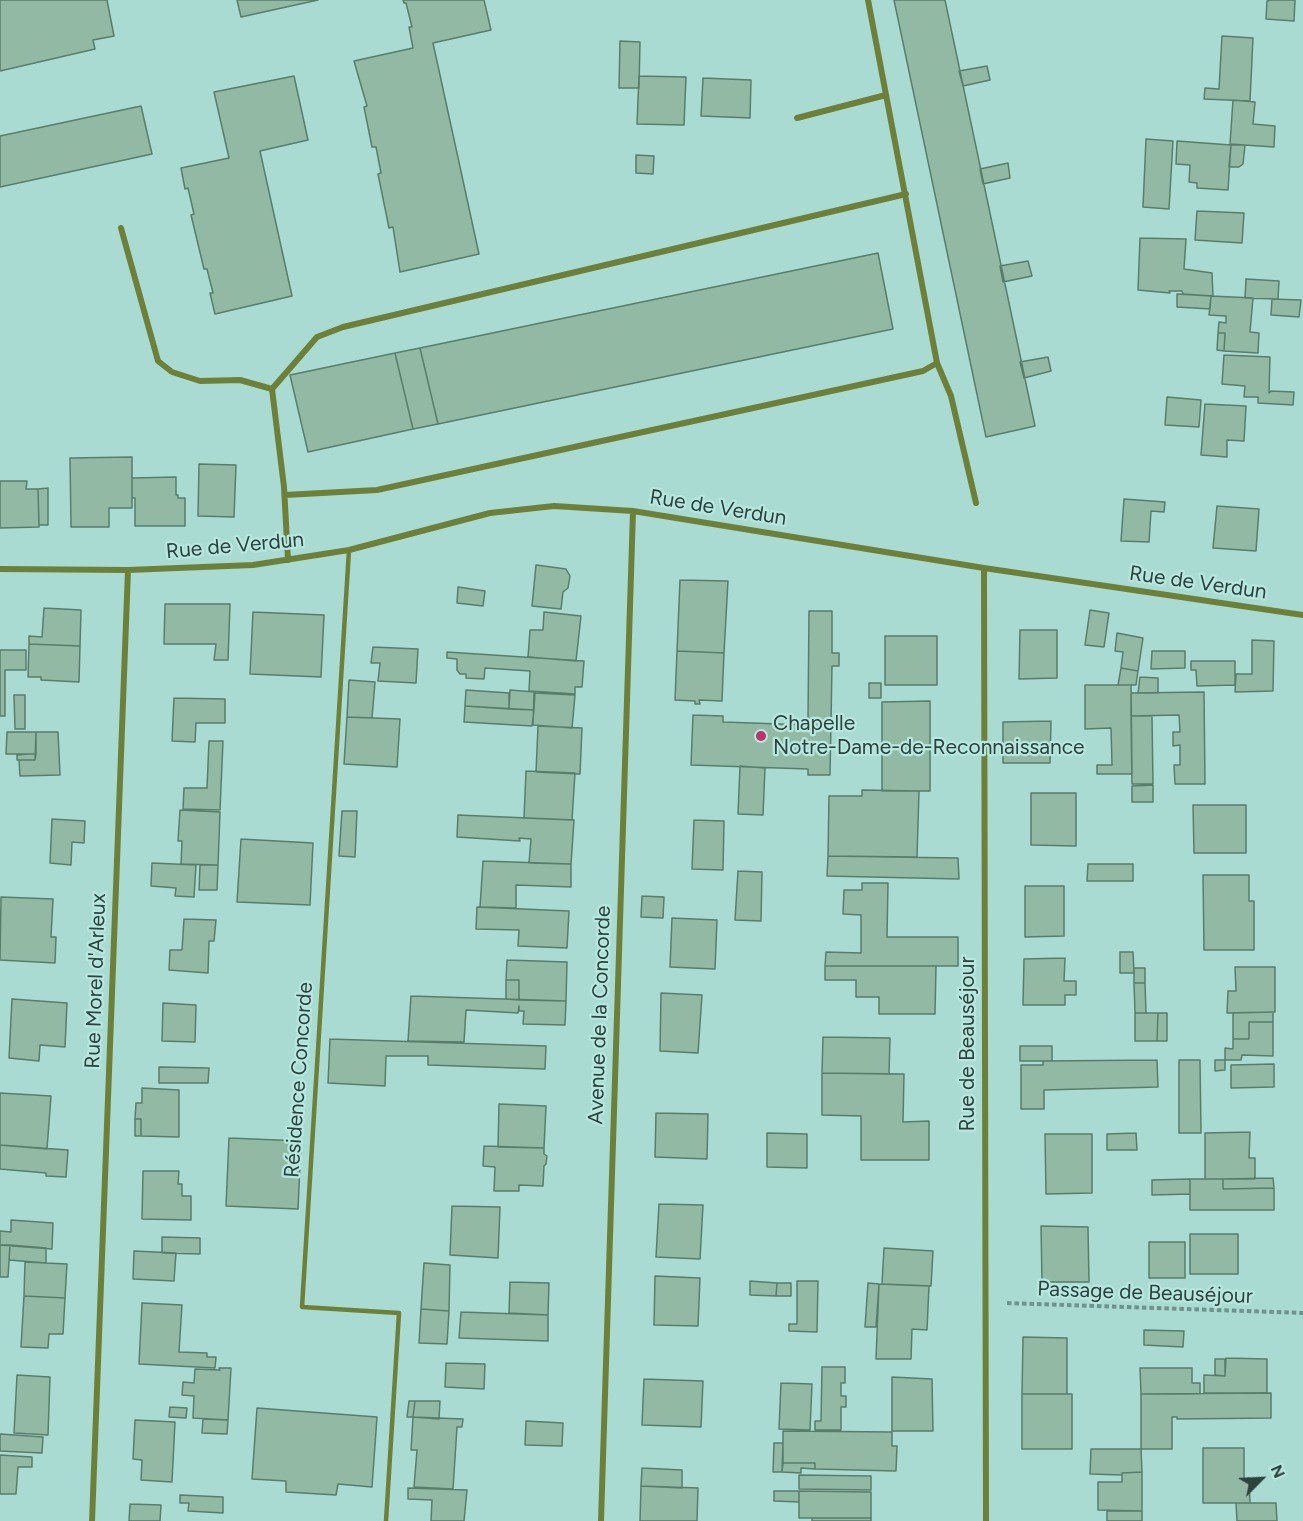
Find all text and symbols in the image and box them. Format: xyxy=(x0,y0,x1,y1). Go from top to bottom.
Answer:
street label: Rue de Verdun xyxy=(648,485,788,531)
street label: Rue de Verdun xyxy=(165,527,305,565)
street label: Rue de Verdun xyxy=(1128,561,1268,605)
place label: Chapelle Notre-Dame-de-Reconnaissance xyxy=(773,711,1084,761)
marker: Chapelle Notre-Dame-de-Reconnaissance xyxy=(754,729,768,743)
street label: Rue Morel d'Arleux xyxy=(80,893,112,1069)
street label: Avenue de la Concorde xyxy=(584,905,616,1125)
street label: Rue de Beauséjour xyxy=(955,956,981,1132)
street label: Résidence Concorde xyxy=(280,981,318,1179)
street label: Passage de Beauséjour xyxy=(1037,1277,1253,1309)
north arrow xyxy=(1231,1449,1291,1509)
text: N xyxy=(1267,1462,1289,1481)

